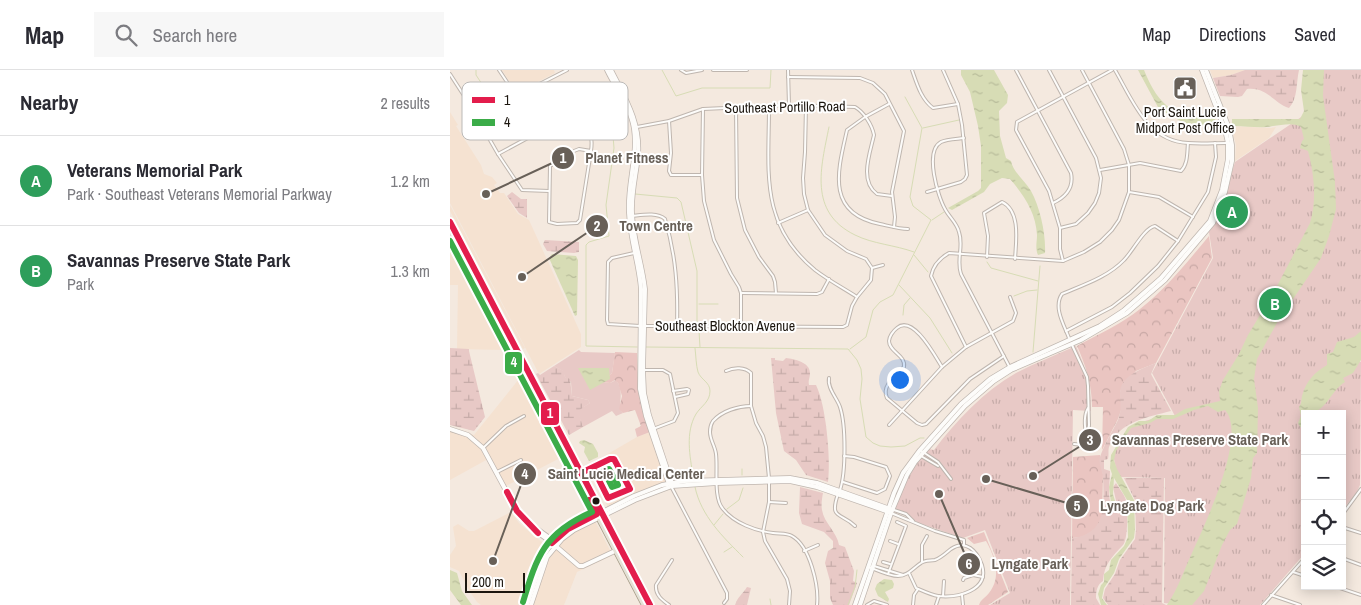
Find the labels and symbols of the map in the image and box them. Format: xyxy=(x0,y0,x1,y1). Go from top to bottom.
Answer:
public building icon: Port Saint Lucie Midport Post Office xyxy=(1172,75,1198,101)
legend xyxy=(462,82,628,140)
text: 1 xyxy=(504,91,511,109)
street label: Southeast Portillo Road xyxy=(724,97,846,117)
place label: Port Saint Lucie Midport Post Office xyxy=(1136,103,1234,137)
text: 4 xyxy=(504,113,511,131)
callout: Planet Fitness xyxy=(550,143,679,173)
text: 1 xyxy=(560,147,567,168)
text: Planet Fitness xyxy=(585,147,669,168)
pin: A xyxy=(1216,193,1248,231)
callout: Town Centre xyxy=(585,211,703,241)
text: 2 xyxy=(594,215,601,236)
text: Town Centre xyxy=(619,215,693,236)
pin: B xyxy=(1259,285,1291,323)
street label: Southeast Blockton Avenue xyxy=(655,317,795,335)
line badge: 4 xyxy=(504,351,523,375)
text: 4 xyxy=(511,353,518,371)
your location xyxy=(887,367,913,393)
line badge: 1 xyxy=(540,401,560,426)
text: 1 xyxy=(547,404,554,422)
callout: Savannas Preserve State Park xyxy=(1077,425,1298,455)
text: 3 xyxy=(1087,429,1094,450)
text: Savannas Preserve State Park xyxy=(1112,429,1288,450)
callout: Saint Lucie Medical Center xyxy=(513,459,714,489)
text: 4 xyxy=(522,463,529,484)
text: Saint Lucie Medical Center xyxy=(548,463,704,484)
callout: Lyngate Dog Park xyxy=(1065,491,1214,521)
text: 5 xyxy=(1074,495,1081,516)
text: Lyngate Dog Park xyxy=(1100,495,1204,516)
unlabelled marker xyxy=(591,496,601,506)
callout: Lyngate Park xyxy=(956,549,1078,579)
text: 6 xyxy=(966,553,973,574)
text: Lyngate Park xyxy=(992,553,1069,574)
scale bar xyxy=(465,570,525,593)

